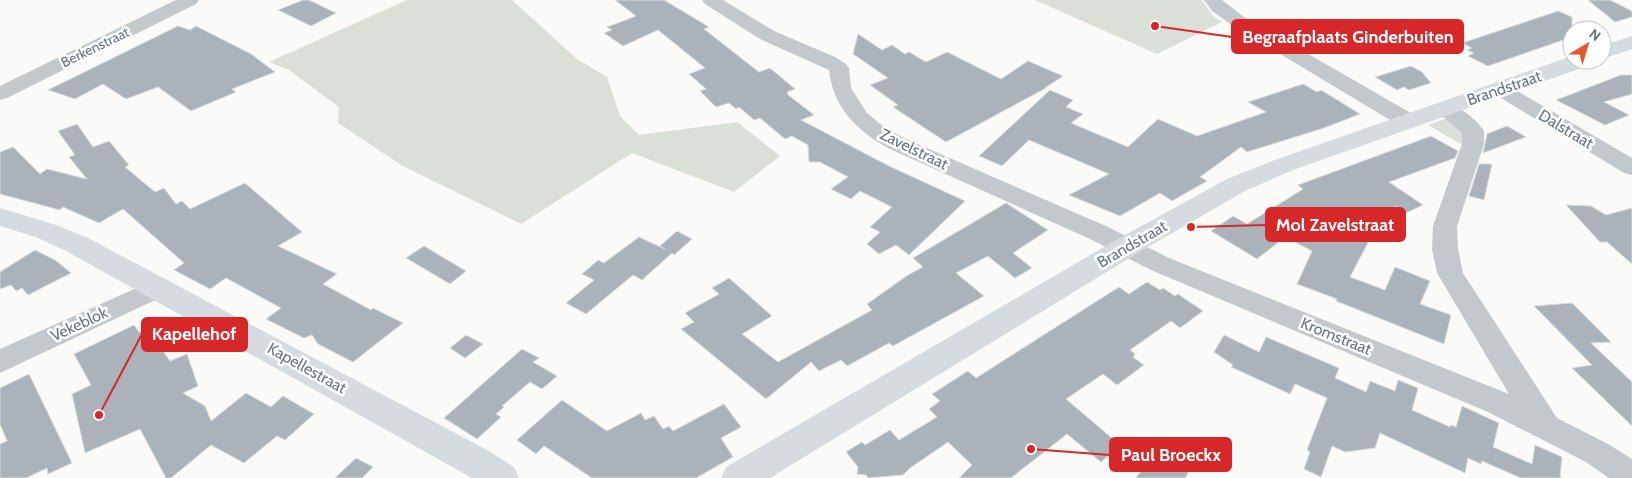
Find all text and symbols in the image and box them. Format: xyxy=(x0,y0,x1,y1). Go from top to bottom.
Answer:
callout: Begraafplaats Ginderbuiten xyxy=(1232,20,1463,53)
north arrow xyxy=(1562,20,1612,70)
street label: Berkenstraat xyxy=(58,23,132,71)
text: N xyxy=(1586,25,1604,45)
text: Begraafplaats Ginderbuiten xyxy=(1242,26,1454,48)
street label: Brandstraat xyxy=(1464,66,1544,110)
street label: Dalstraat xyxy=(1535,105,1597,153)
street label: Zavelstraat xyxy=(877,124,952,174)
callout: Mol Zavelstraat xyxy=(1266,208,1405,241)
text: Mol Zavelstraat xyxy=(1276,214,1394,236)
street label: Brandstraat xyxy=(1094,216,1171,272)
street label: Vekeblok xyxy=(48,302,111,345)
street label: Kromstraat xyxy=(1298,313,1375,359)
callout: Kapellehof xyxy=(142,318,247,351)
text: Kapellehof xyxy=(152,323,236,345)
street label: Kapellestraat xyxy=(264,339,350,398)
callout: Paul Broeckx xyxy=(1110,438,1231,471)
text: Paul Broeckx xyxy=(1121,444,1221,466)

